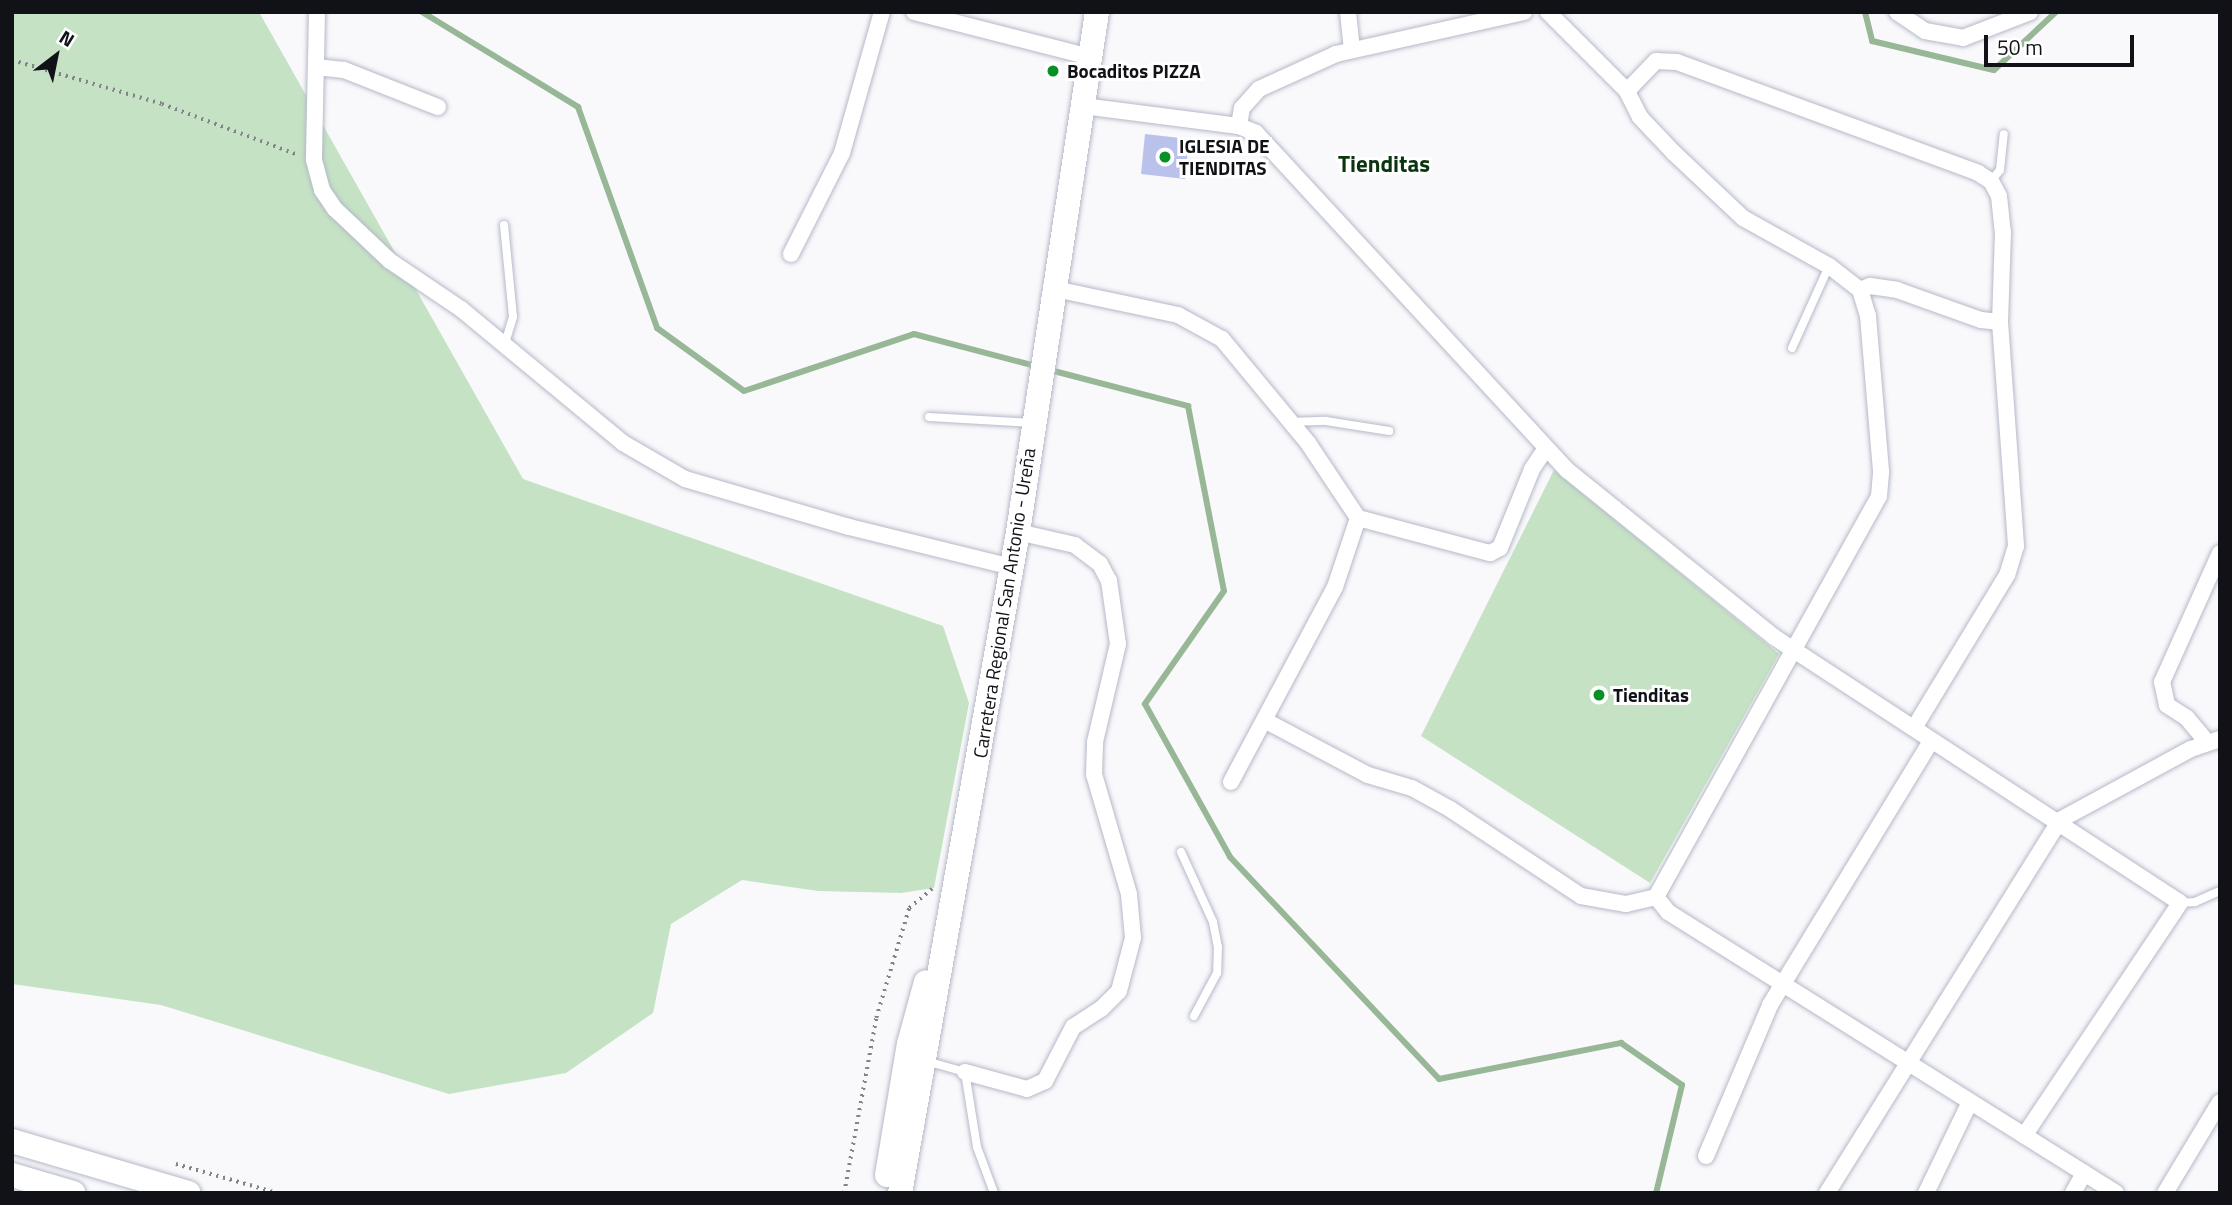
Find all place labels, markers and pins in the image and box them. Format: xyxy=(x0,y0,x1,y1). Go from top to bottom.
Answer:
place label: Bocaditos PIZZA xyxy=(1067,60,1201,82)
marker: Bocaditos PIZZA xyxy=(1045,63,1061,79)
place label: IGLESIA DE TIENDITAS xyxy=(1179,135,1270,179)
marker: IGLESIA DE TIENDITAS xyxy=(1157,149,1173,165)
place label: Tienditas xyxy=(1613,684,1689,706)
marker: Tienditas xyxy=(1591,687,1607,703)

